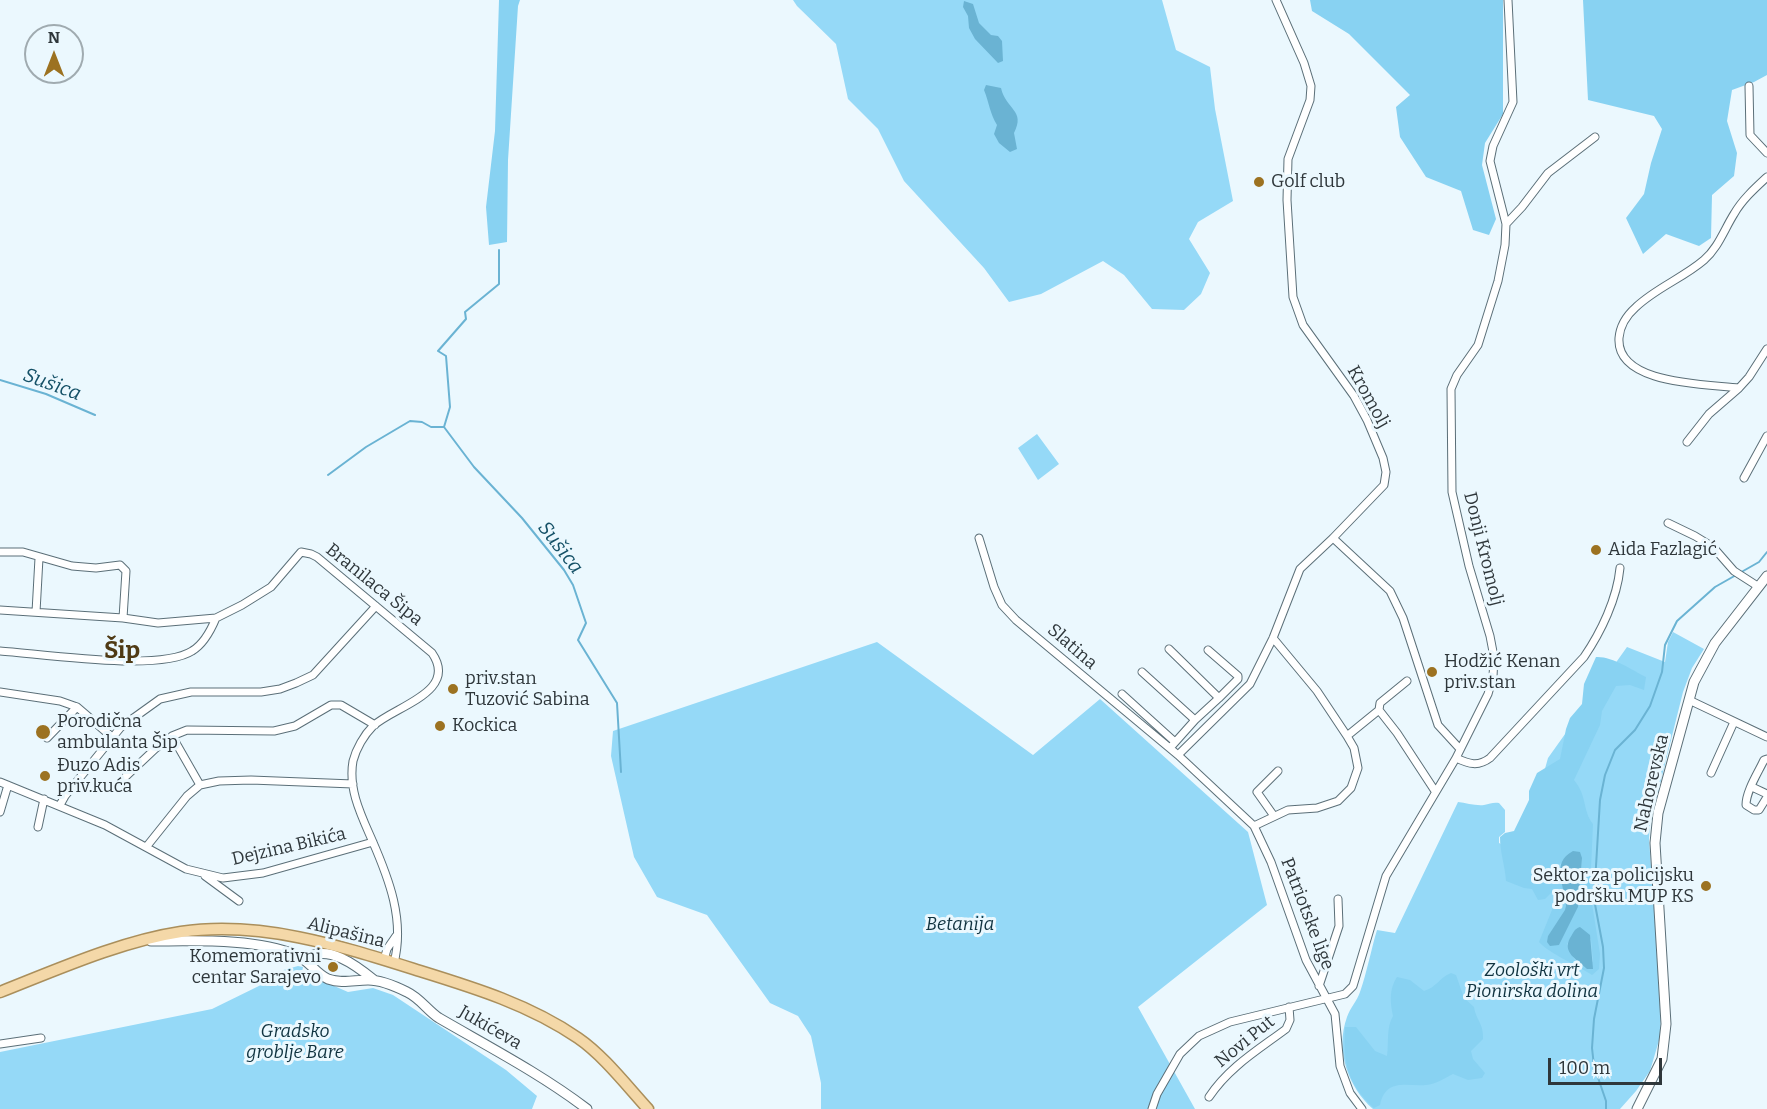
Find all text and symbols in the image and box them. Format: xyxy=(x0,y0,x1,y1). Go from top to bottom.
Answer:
north arrow xyxy=(24,24,84,84)
text: N xyxy=(48,28,60,47)
place label: Golf club xyxy=(1271,171,1345,193)
marker: Golf club xyxy=(1252,175,1266,189)
street label: Kromolj xyxy=(1342,362,1394,432)
water label: Sušica xyxy=(20,363,84,407)
street label: Donji Kromolj xyxy=(1458,490,1508,608)
water label: Sušica xyxy=(532,517,588,579)
street label: Branilaca Šipa xyxy=(321,539,427,631)
place label: Aida Fazlagić xyxy=(1608,539,1717,561)
marker: Aida Fazlagić xyxy=(1589,543,1603,557)
street label: Slatina xyxy=(1043,620,1101,674)
district label: Šip xyxy=(104,637,140,665)
place label: Hodžić Kenan priv.stan xyxy=(1444,651,1560,694)
marker: Hodžić Kenan priv.stan xyxy=(1425,665,1439,679)
place label: priv.stan Tuzović Sabina xyxy=(465,668,590,710)
marker: priv.stan Tuzović Sabina xyxy=(446,682,460,696)
place label: Porodična ambulanta Šip xyxy=(57,711,178,754)
place label: Kockica xyxy=(452,715,517,737)
marker: Kockica xyxy=(433,719,447,733)
marker: Porodična ambulanta Šip xyxy=(34,723,52,741)
street label: Nahorevska xyxy=(1630,732,1674,834)
place label: Đuzo Adis priv.kuća xyxy=(57,755,140,798)
marker: Đuzo Adis priv.kuća xyxy=(38,769,52,783)
street label: Dejzina Bikića xyxy=(230,823,348,871)
street label: Patriotske lige xyxy=(1276,855,1338,973)
place label: Sektor za policijsku podršku MUP KS xyxy=(1533,865,1694,908)
marker: Sektor za policijsku podršku MUP KS xyxy=(1699,879,1713,893)
street label: Alipašina xyxy=(305,913,387,953)
park label: Betanija xyxy=(926,914,994,936)
place label: Komemorativni centar Sarajevo xyxy=(189,946,321,988)
marker: Komemorativni centar Sarajevo xyxy=(326,960,340,974)
park label: Zoološki vrt Pionirska dolina xyxy=(1466,960,1598,1002)
street label: Jukićeva xyxy=(454,1001,526,1055)
street label: Novi Put xyxy=(1211,1011,1279,1073)
park label: Gradsko groblje Bare xyxy=(246,1021,344,1064)
scale bar xyxy=(1551,1046,1665,1084)
text: 100 m xyxy=(1559,1057,1610,1079)

